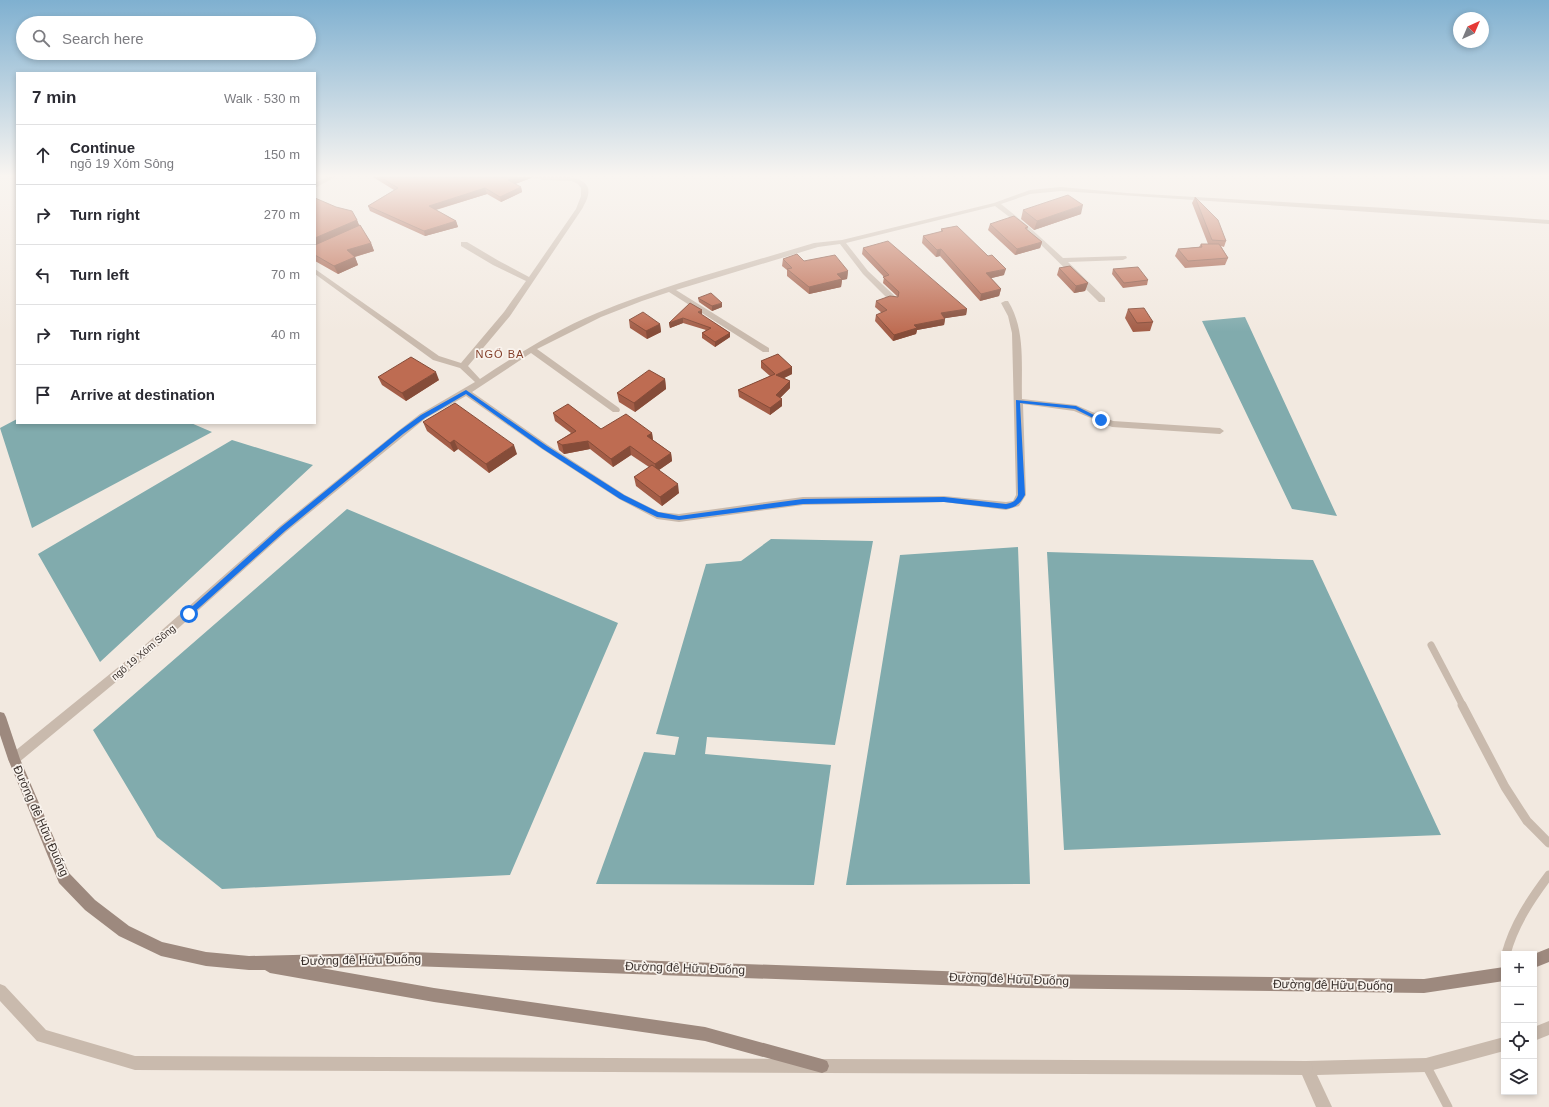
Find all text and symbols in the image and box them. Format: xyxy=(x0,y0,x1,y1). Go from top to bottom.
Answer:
north arrow xyxy=(1453,12,1489,48)
search box xyxy=(16,16,316,60)
icon: search xyxy=(30,27,52,49)
text: Search here xyxy=(62,30,144,47)
text: 7 min xyxy=(32,88,76,107)
text: Walk · 530 m xyxy=(224,91,300,106)
text: Continue xyxy=(70,139,135,156)
icon: ahead xyxy=(32,144,54,166)
text: 150 m xyxy=(264,147,300,162)
text: ngõ 19 Xóm Sông xyxy=(70,156,174,171)
icon: right xyxy=(32,204,54,226)
text: Turn right xyxy=(70,206,140,223)
text: 270 m xyxy=(264,207,300,222)
icon: left xyxy=(32,264,54,286)
text: Turn left xyxy=(70,266,129,283)
text: 70 m xyxy=(271,267,300,282)
icon: right xyxy=(32,324,54,346)
text: Turn right xyxy=(70,326,140,343)
text: 40 m xyxy=(271,327,300,342)
district label: NGỔ BA xyxy=(476,348,524,360)
icon: arrive xyxy=(32,384,54,406)
text: Arrive at destination xyxy=(70,386,215,403)
route end xyxy=(1092,411,1110,429)
route start xyxy=(180,605,198,623)
street label: ngõ 19 Xóm Sông xyxy=(109,622,178,682)
street label: Đường đê Hữu Đuống xyxy=(10,763,72,879)
map controls xyxy=(1501,951,1537,1095)
button: + xyxy=(1501,951,1537,987)
street label: Đường đê Hữu Đuống xyxy=(301,952,421,968)
street label: Đường đê Hữu Đuống xyxy=(625,959,745,977)
street label: Đường đê Hữu Đuống xyxy=(949,970,1069,988)
street label: Đường đê Hữu Đuống xyxy=(1273,977,1393,993)
button: − xyxy=(1501,987,1537,1023)
button: locate xyxy=(1501,1023,1537,1059)
button: layers xyxy=(1501,1059,1537,1095)

